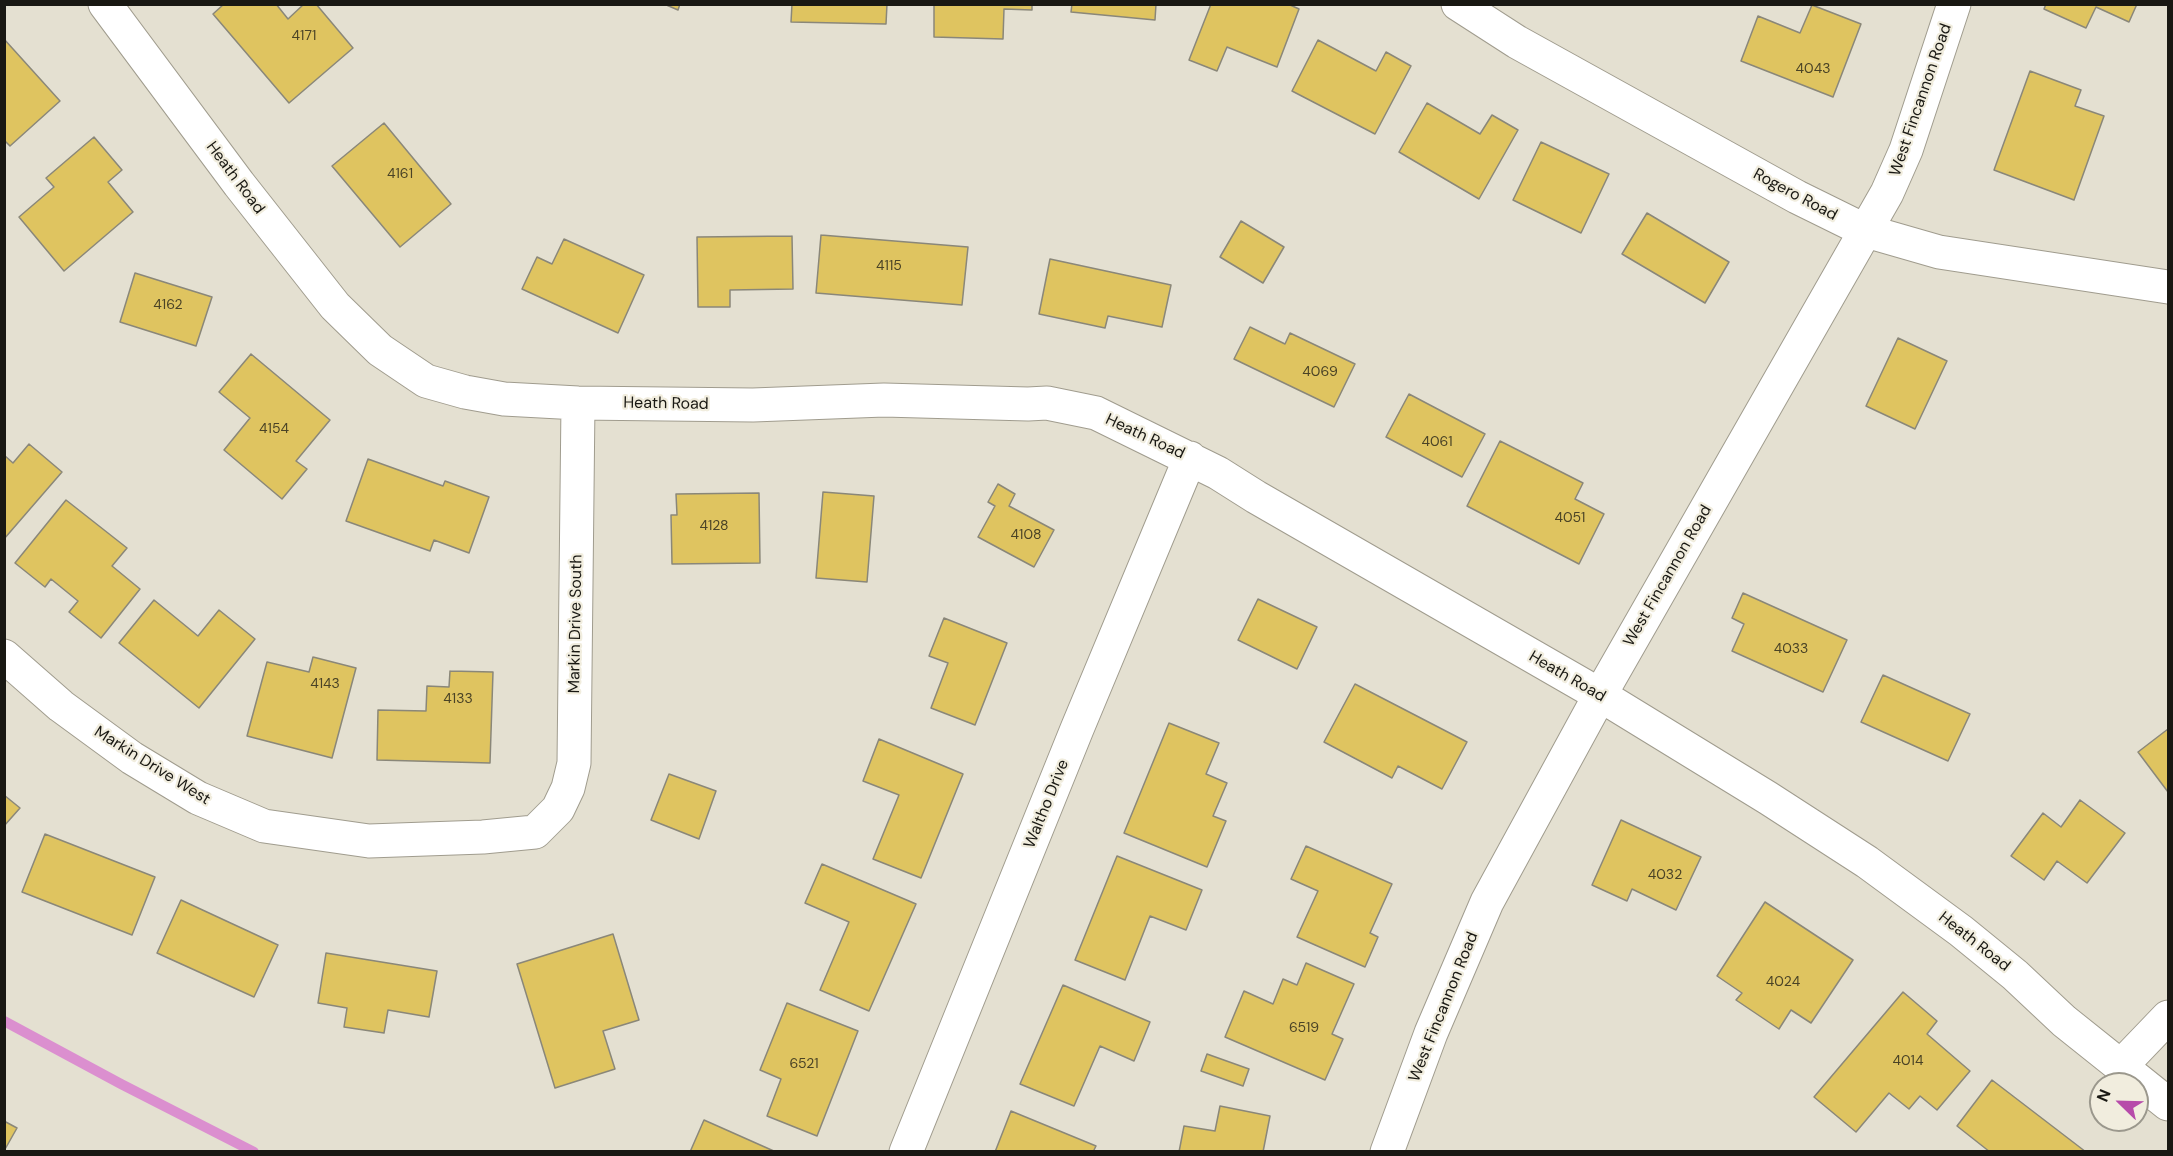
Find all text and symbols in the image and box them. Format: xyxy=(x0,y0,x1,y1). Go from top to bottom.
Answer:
street label: West Fincannon Road xyxy=(1886,21,1956,179)
house number: 4171 xyxy=(292,28,316,44)
house number: 4043 xyxy=(1796,61,1830,77)
street label: Heath Road xyxy=(202,138,268,218)
street label: Rogero Road xyxy=(1750,165,1840,225)
house number: 4161 xyxy=(387,166,413,182)
house number: 4115 xyxy=(876,258,902,274)
house number: 4162 xyxy=(153,297,183,313)
house number: 4069 xyxy=(1302,364,1338,380)
street label: Heath Road xyxy=(623,394,709,414)
street label: Heath Road xyxy=(1102,410,1188,464)
house number: 4154 xyxy=(259,421,289,437)
house number: 4061 xyxy=(1421,434,1453,450)
street label: West Fincannon Road xyxy=(1620,502,1716,650)
house number: 4051 xyxy=(1555,510,1585,526)
house number: 4128 xyxy=(699,518,729,534)
house number: 4108 xyxy=(1011,527,1041,543)
street label: Markin Drive South xyxy=(565,554,587,694)
house number: 4033 xyxy=(1774,641,1808,657)
street label: Heath Road xyxy=(1525,647,1609,707)
house number: 4143 xyxy=(310,676,340,692)
house number: 4133 xyxy=(443,691,473,707)
street label: Markin Drive West xyxy=(90,723,214,809)
street label: Waltho Drive xyxy=(1020,757,1074,851)
house number: 4032 xyxy=(1648,867,1682,883)
street label: Heath Road xyxy=(1934,908,2014,976)
street label: West Fincannon Road xyxy=(1405,929,1483,1085)
house number: 4024 xyxy=(1766,974,1800,990)
house number: 6519 xyxy=(1289,1020,1319,1036)
house number: 4014 xyxy=(1893,1053,1923,1069)
house number: 6521 xyxy=(789,1056,819,1072)
north arrow xyxy=(2089,1072,2149,1132)
text: N xyxy=(2092,1086,2116,1105)

